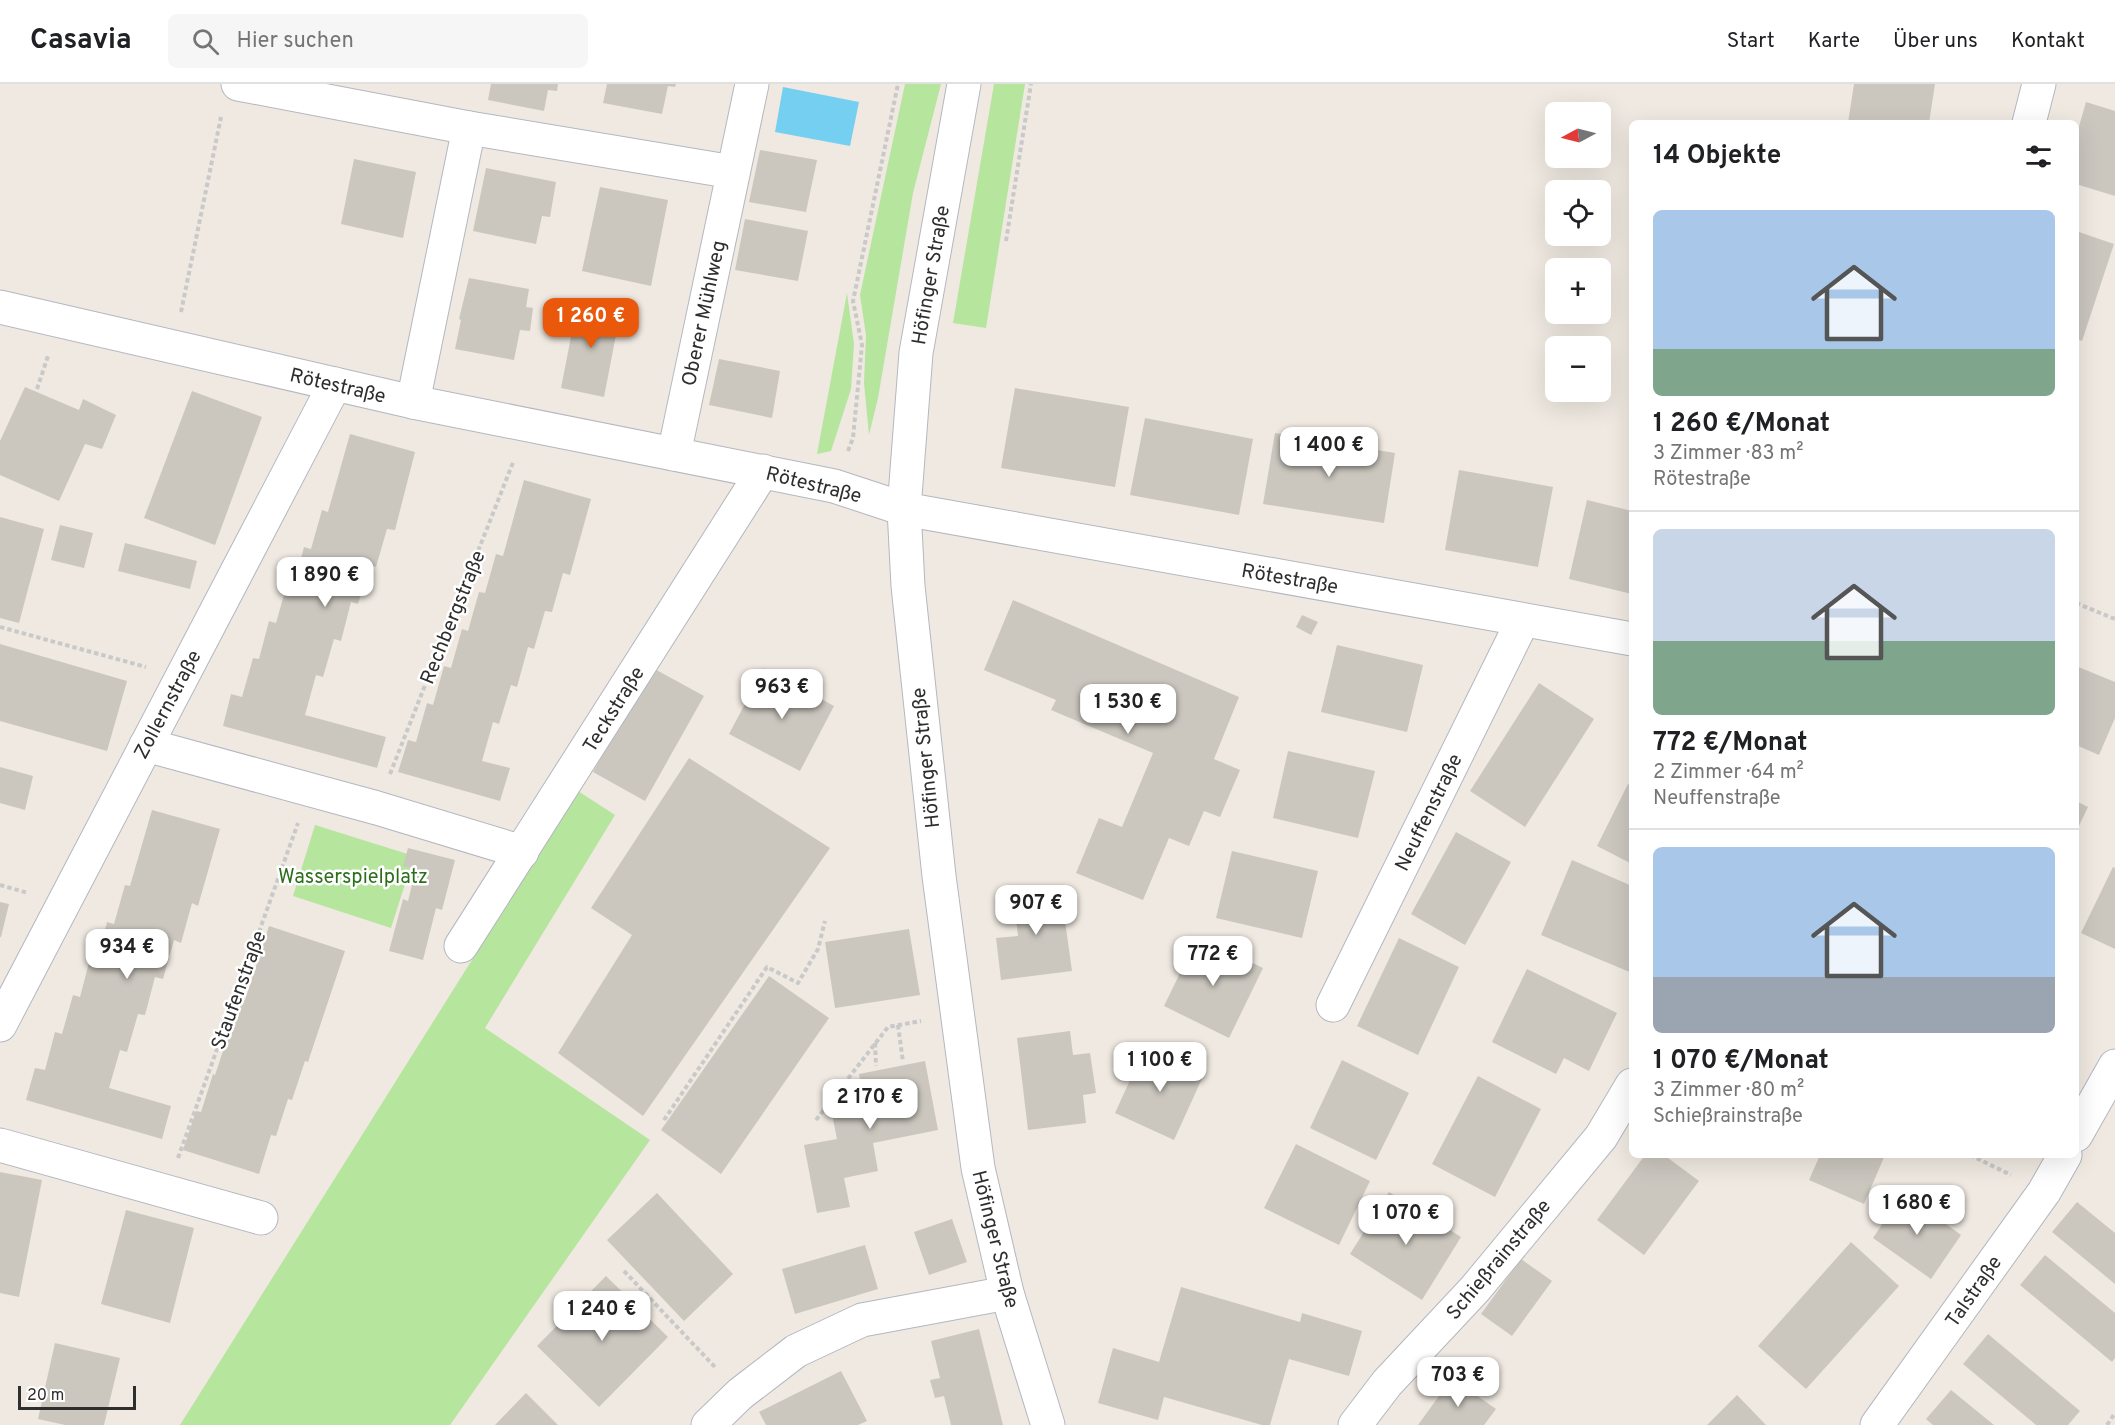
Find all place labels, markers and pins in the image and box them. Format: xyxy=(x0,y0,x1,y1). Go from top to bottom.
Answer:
pin: 1 260 € xyxy=(536,298,646,349)
pin: 1 400 € xyxy=(1274,427,1384,478)
pin: 1 890 € xyxy=(270,557,380,608)
pin: 963 € xyxy=(740,669,824,720)
pin: 1 530 € xyxy=(1073,684,1183,735)
pin: 907 € xyxy=(994,885,1078,936)
pin: 934 € xyxy=(85,929,169,980)
pin: 772 € xyxy=(1171,936,1255,987)
pin: 1 100 € xyxy=(1105,1042,1215,1093)
pin: 2 170 € xyxy=(815,1079,925,1130)
pin: 1 680 € xyxy=(1862,1185,1972,1236)
pin: 1 070 € xyxy=(1351,1195,1461,1246)
pin: 1 240 € xyxy=(547,1291,657,1342)
pin: 703 € xyxy=(1416,1357,1500,1408)

